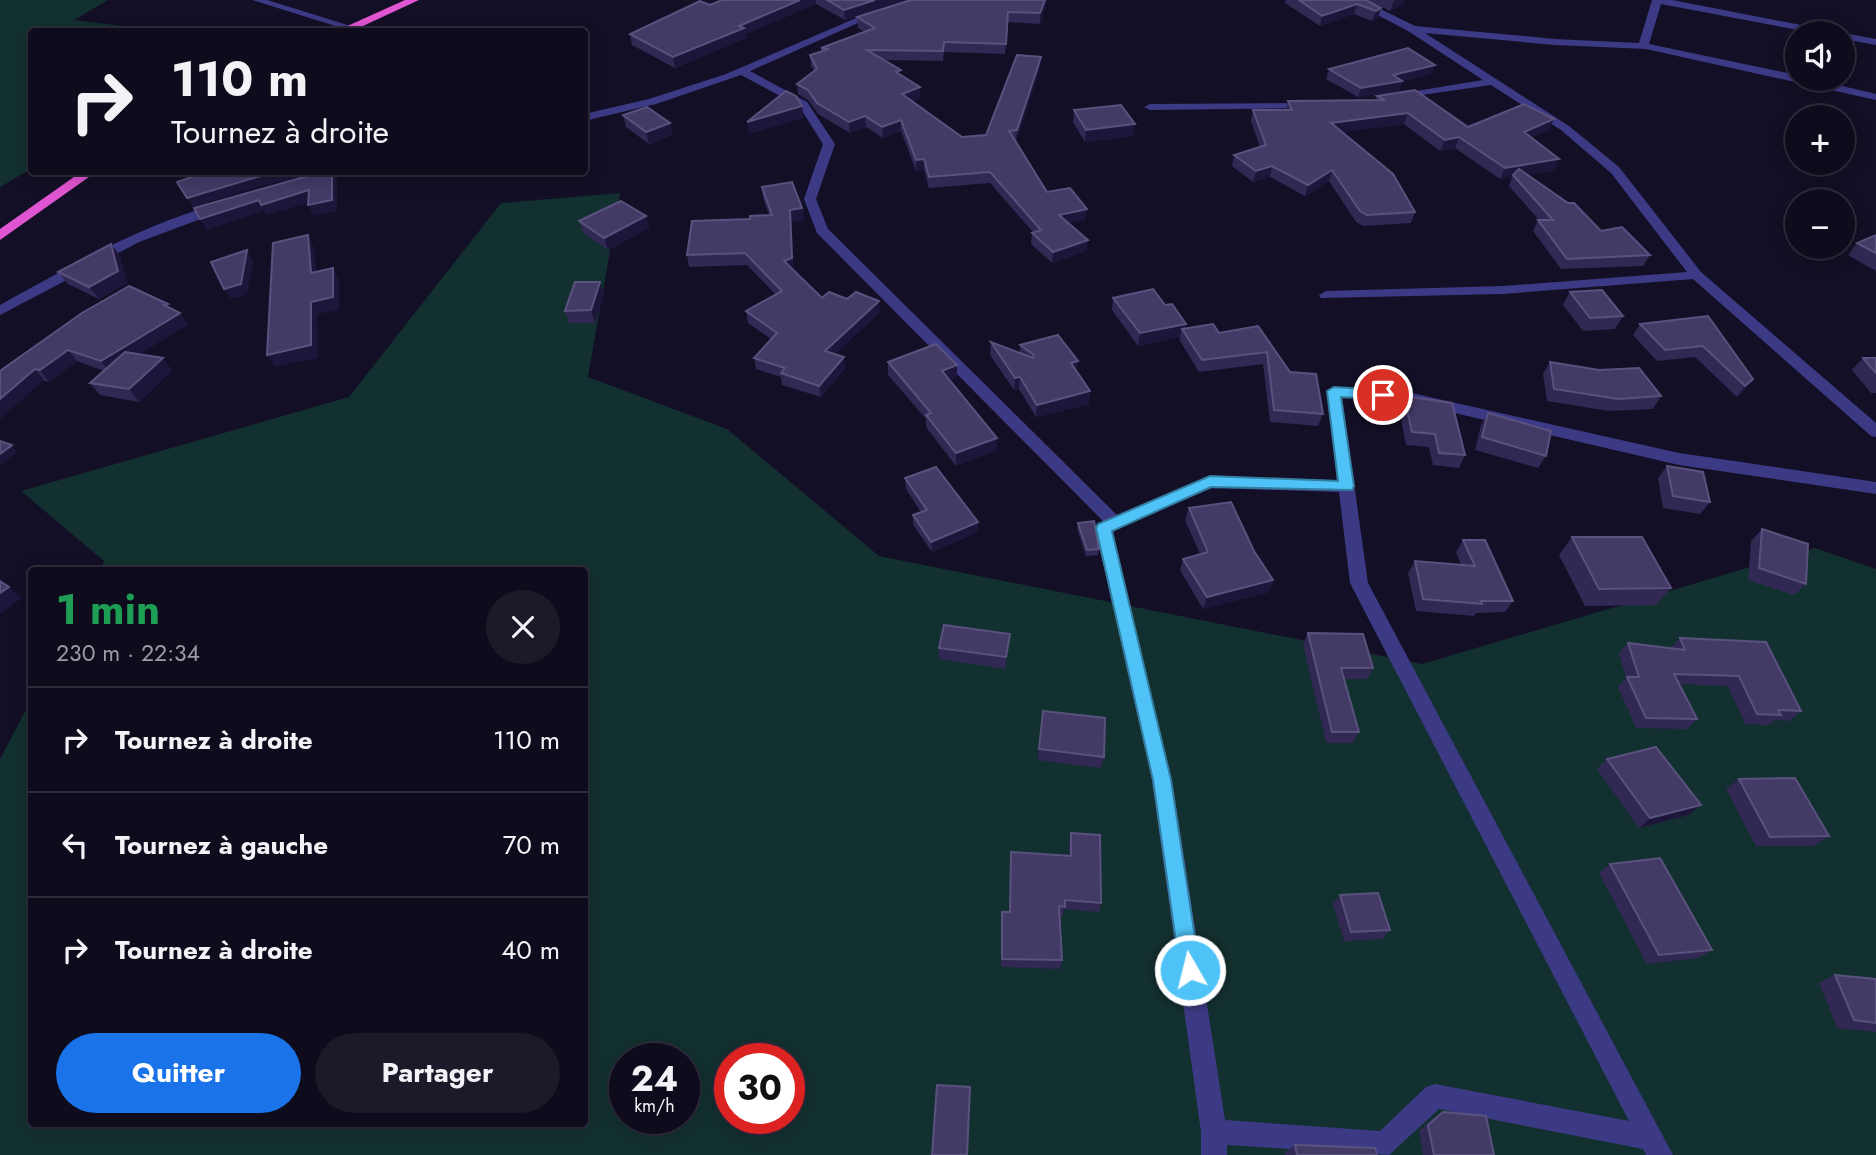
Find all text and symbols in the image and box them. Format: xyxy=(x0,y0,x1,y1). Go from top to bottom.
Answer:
map controls xyxy=(1785,21,1855,259)
button: sound xyxy=(1785,21,1855,91)
text: 110 m xyxy=(171,44,308,114)
icon: right xyxy=(56,56,147,147)
button: + xyxy=(1785,105,1855,175)
text: Tournez à droite xyxy=(171,109,389,155)
button: − xyxy=(1785,189,1855,259)
pin xyxy=(1353,365,1413,425)
icon: arrive xyxy=(1364,376,1402,414)
text: 1 min xyxy=(56,579,160,640)
button: close xyxy=(486,590,560,664)
text: 230 m · 22:34 xyxy=(56,636,200,670)
icon: right xyxy=(56,721,94,759)
text: Tournez à droite xyxy=(115,721,313,759)
text: 110 m xyxy=(493,721,560,759)
icon: left xyxy=(56,826,94,864)
text: Tournez à gauche xyxy=(115,826,328,864)
text: 70 m xyxy=(503,826,560,864)
icon: right xyxy=(56,931,94,969)
text: Tournez à droite xyxy=(115,931,313,969)
text: 40 m xyxy=(501,931,560,969)
position arrow xyxy=(1153,933,1227,1007)
button: Quitter xyxy=(56,1033,301,1113)
button: Partager xyxy=(315,1033,560,1113)
speed limit sign: 30 xyxy=(714,1043,805,1134)
text: 24 xyxy=(631,1054,678,1104)
text: km/h xyxy=(634,1093,675,1119)

